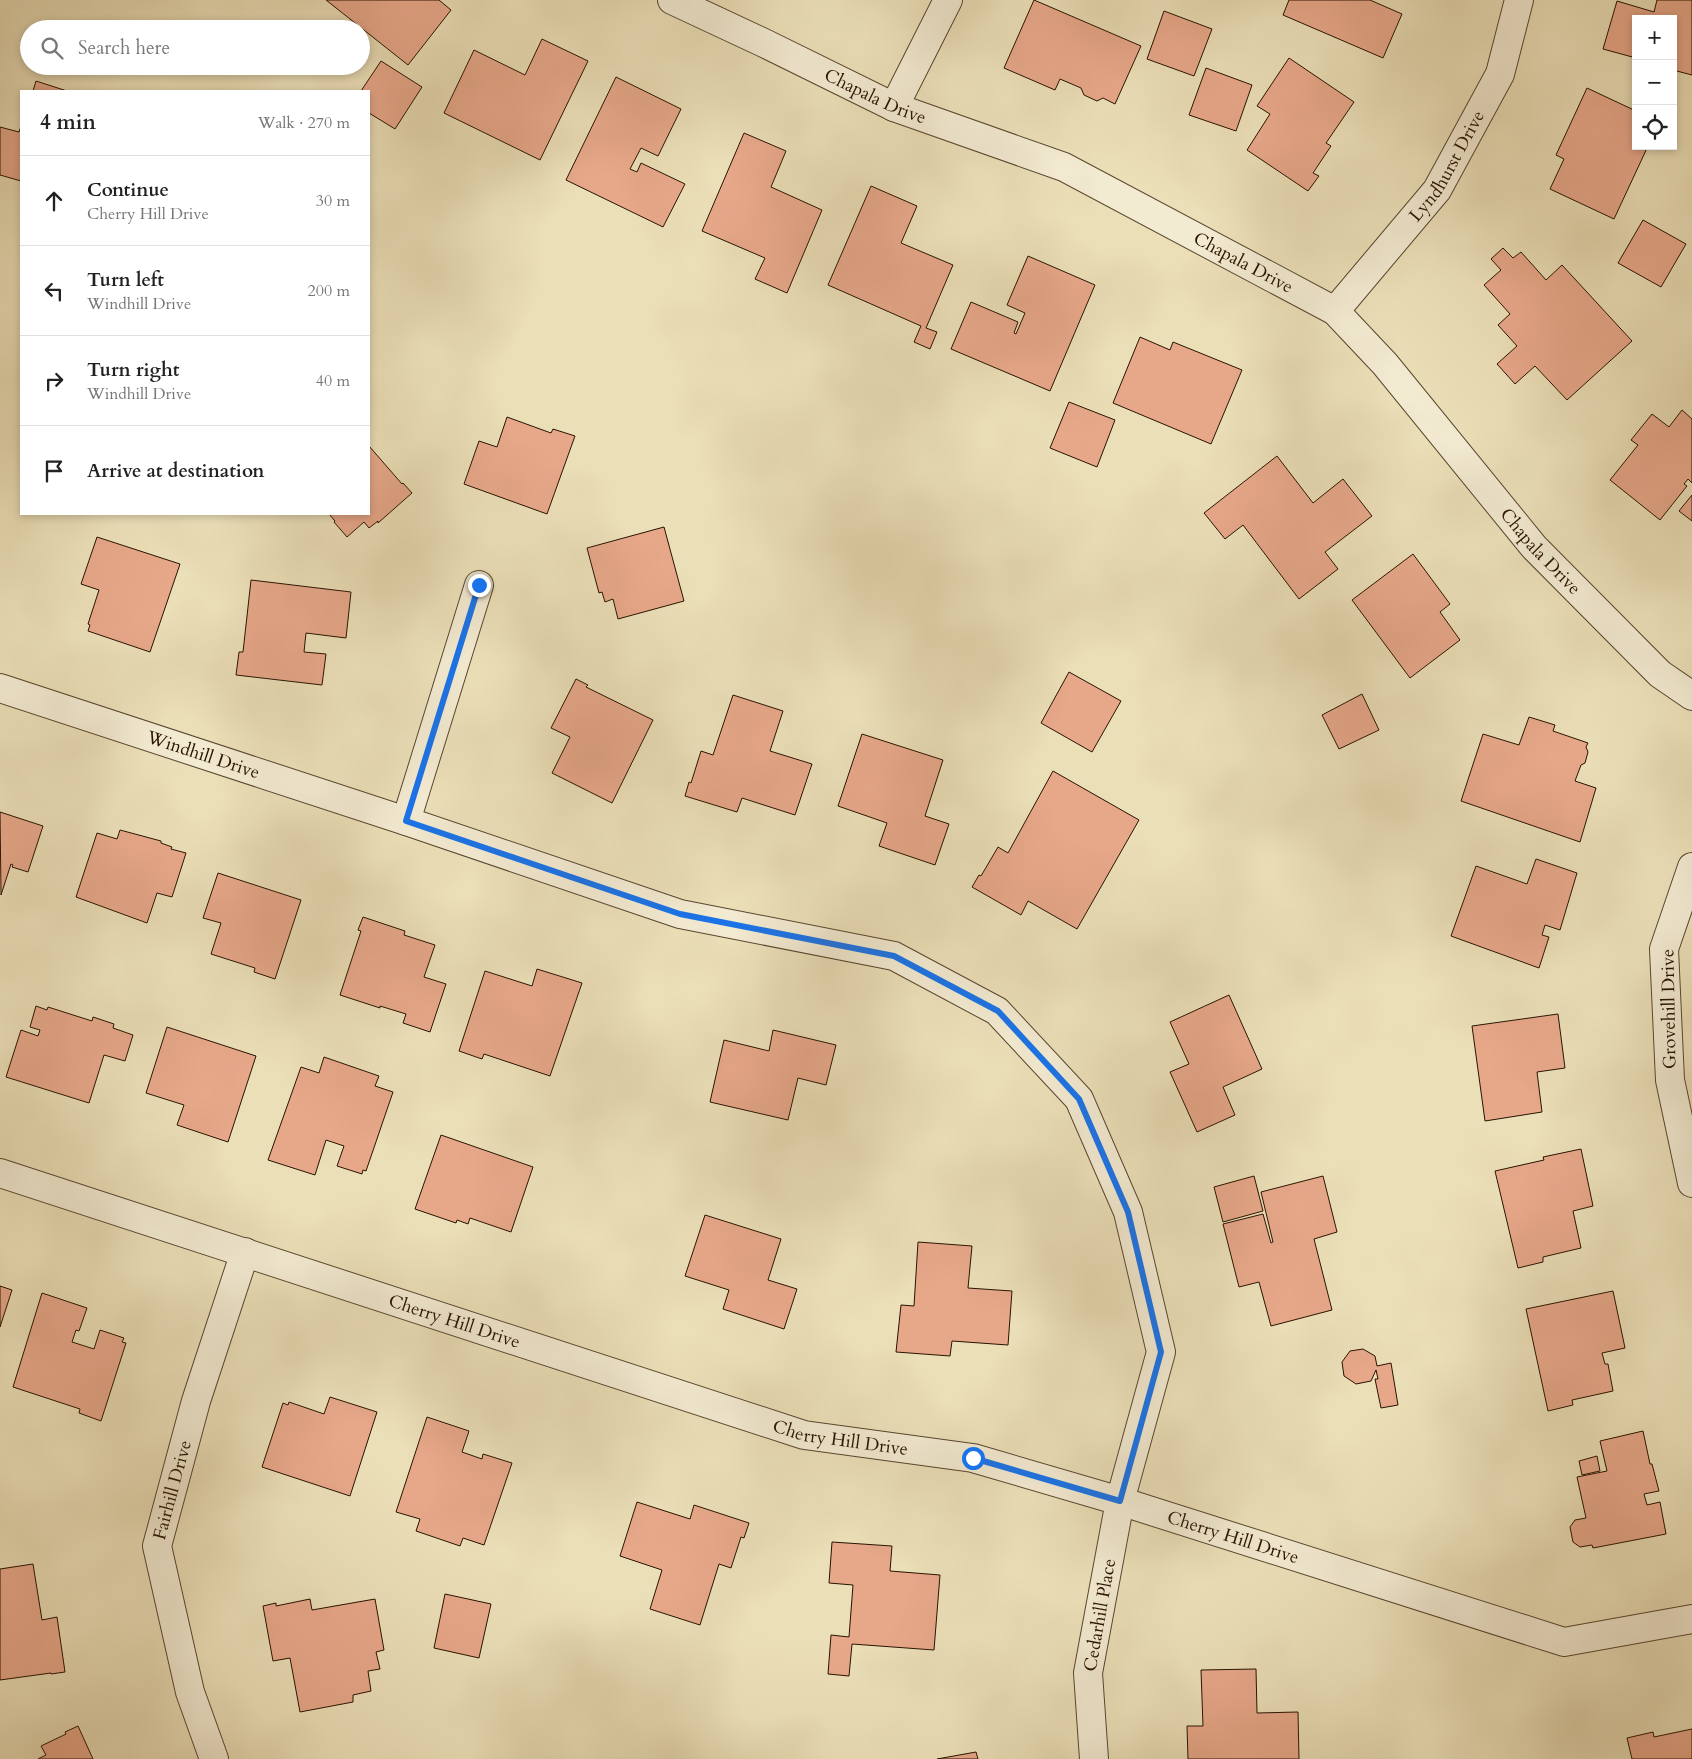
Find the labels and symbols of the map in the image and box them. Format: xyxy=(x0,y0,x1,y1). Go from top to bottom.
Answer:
street label: Chapala Drive xyxy=(820,62,930,130)
street label: Lyndhurst Drive xyxy=(1403,106,1491,227)
street label: Chapala Drive xyxy=(1189,226,1298,299)
street label: Chapala Drive xyxy=(1494,502,1587,600)
route end xyxy=(468,574,491,597)
street label: Windhill Drive xyxy=(143,724,263,785)
street label: Grovehill Drive xyxy=(1655,949,1683,1069)
street label: Cherry Hill Drive xyxy=(385,1288,524,1354)
street label: Cherry Hill Drive xyxy=(770,1413,910,1462)
street label: Fairhill Drive xyxy=(147,1437,197,1542)
route start xyxy=(962,1447,985,1470)
street label: Cherry Hill Drive xyxy=(1164,1504,1302,1570)
street label: Cedarhill Place xyxy=(1078,1557,1122,1673)

